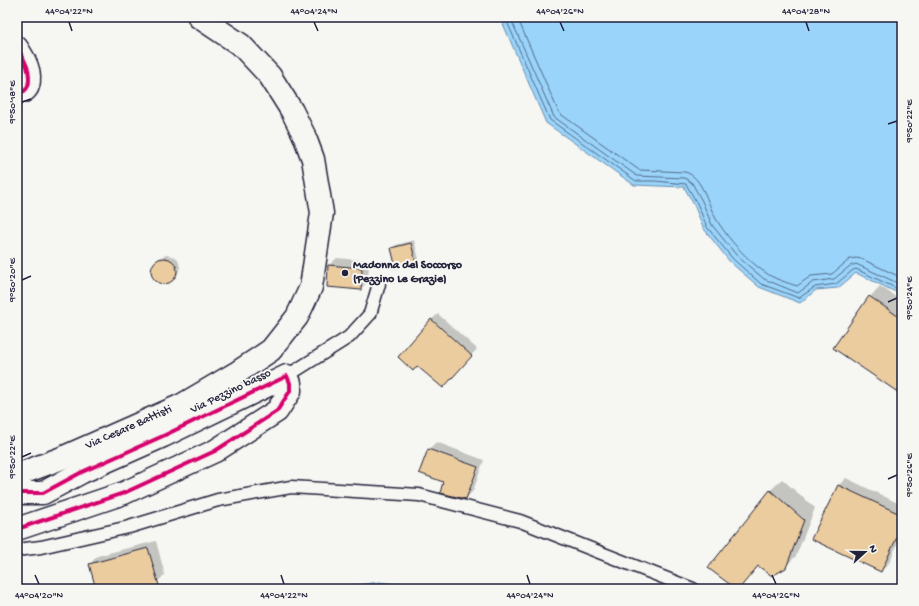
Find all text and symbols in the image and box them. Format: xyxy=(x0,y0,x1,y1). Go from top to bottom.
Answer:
text: 44°04'22"N xyxy=(45,6,93,18)
text: 44°04'24"N xyxy=(290,6,338,18)
text: 44°04'26"N xyxy=(536,6,584,18)
text: 44°04'28"N xyxy=(782,6,830,18)
text: 9°50'18"E xyxy=(7,80,19,124)
text: 9°50'22"E xyxy=(904,99,916,144)
text: 9°50'20"E xyxy=(7,257,19,303)
place label: Madonna del Soccorso (Pezzino Le Grazie) xyxy=(353,259,463,287)
marker: Madonna del Soccorso (Pezzino Le Grazie) xyxy=(340,268,350,278)
text: 9°50'24"E xyxy=(904,276,916,321)
street label: Via Pezzino basso xyxy=(188,367,273,418)
street label: Via Cesare Battisti xyxy=(83,403,175,454)
text: 9°50'22"E xyxy=(7,435,19,480)
text: 9°50'26"E xyxy=(904,453,916,498)
north arrow xyxy=(845,532,885,572)
text: N xyxy=(866,544,879,555)
text: 44°04'20"N xyxy=(15,590,64,602)
text: 44°04'22"N xyxy=(260,590,308,602)
text: 44°04'24"N xyxy=(506,590,554,602)
text: 44°04'26"N xyxy=(752,590,800,602)

